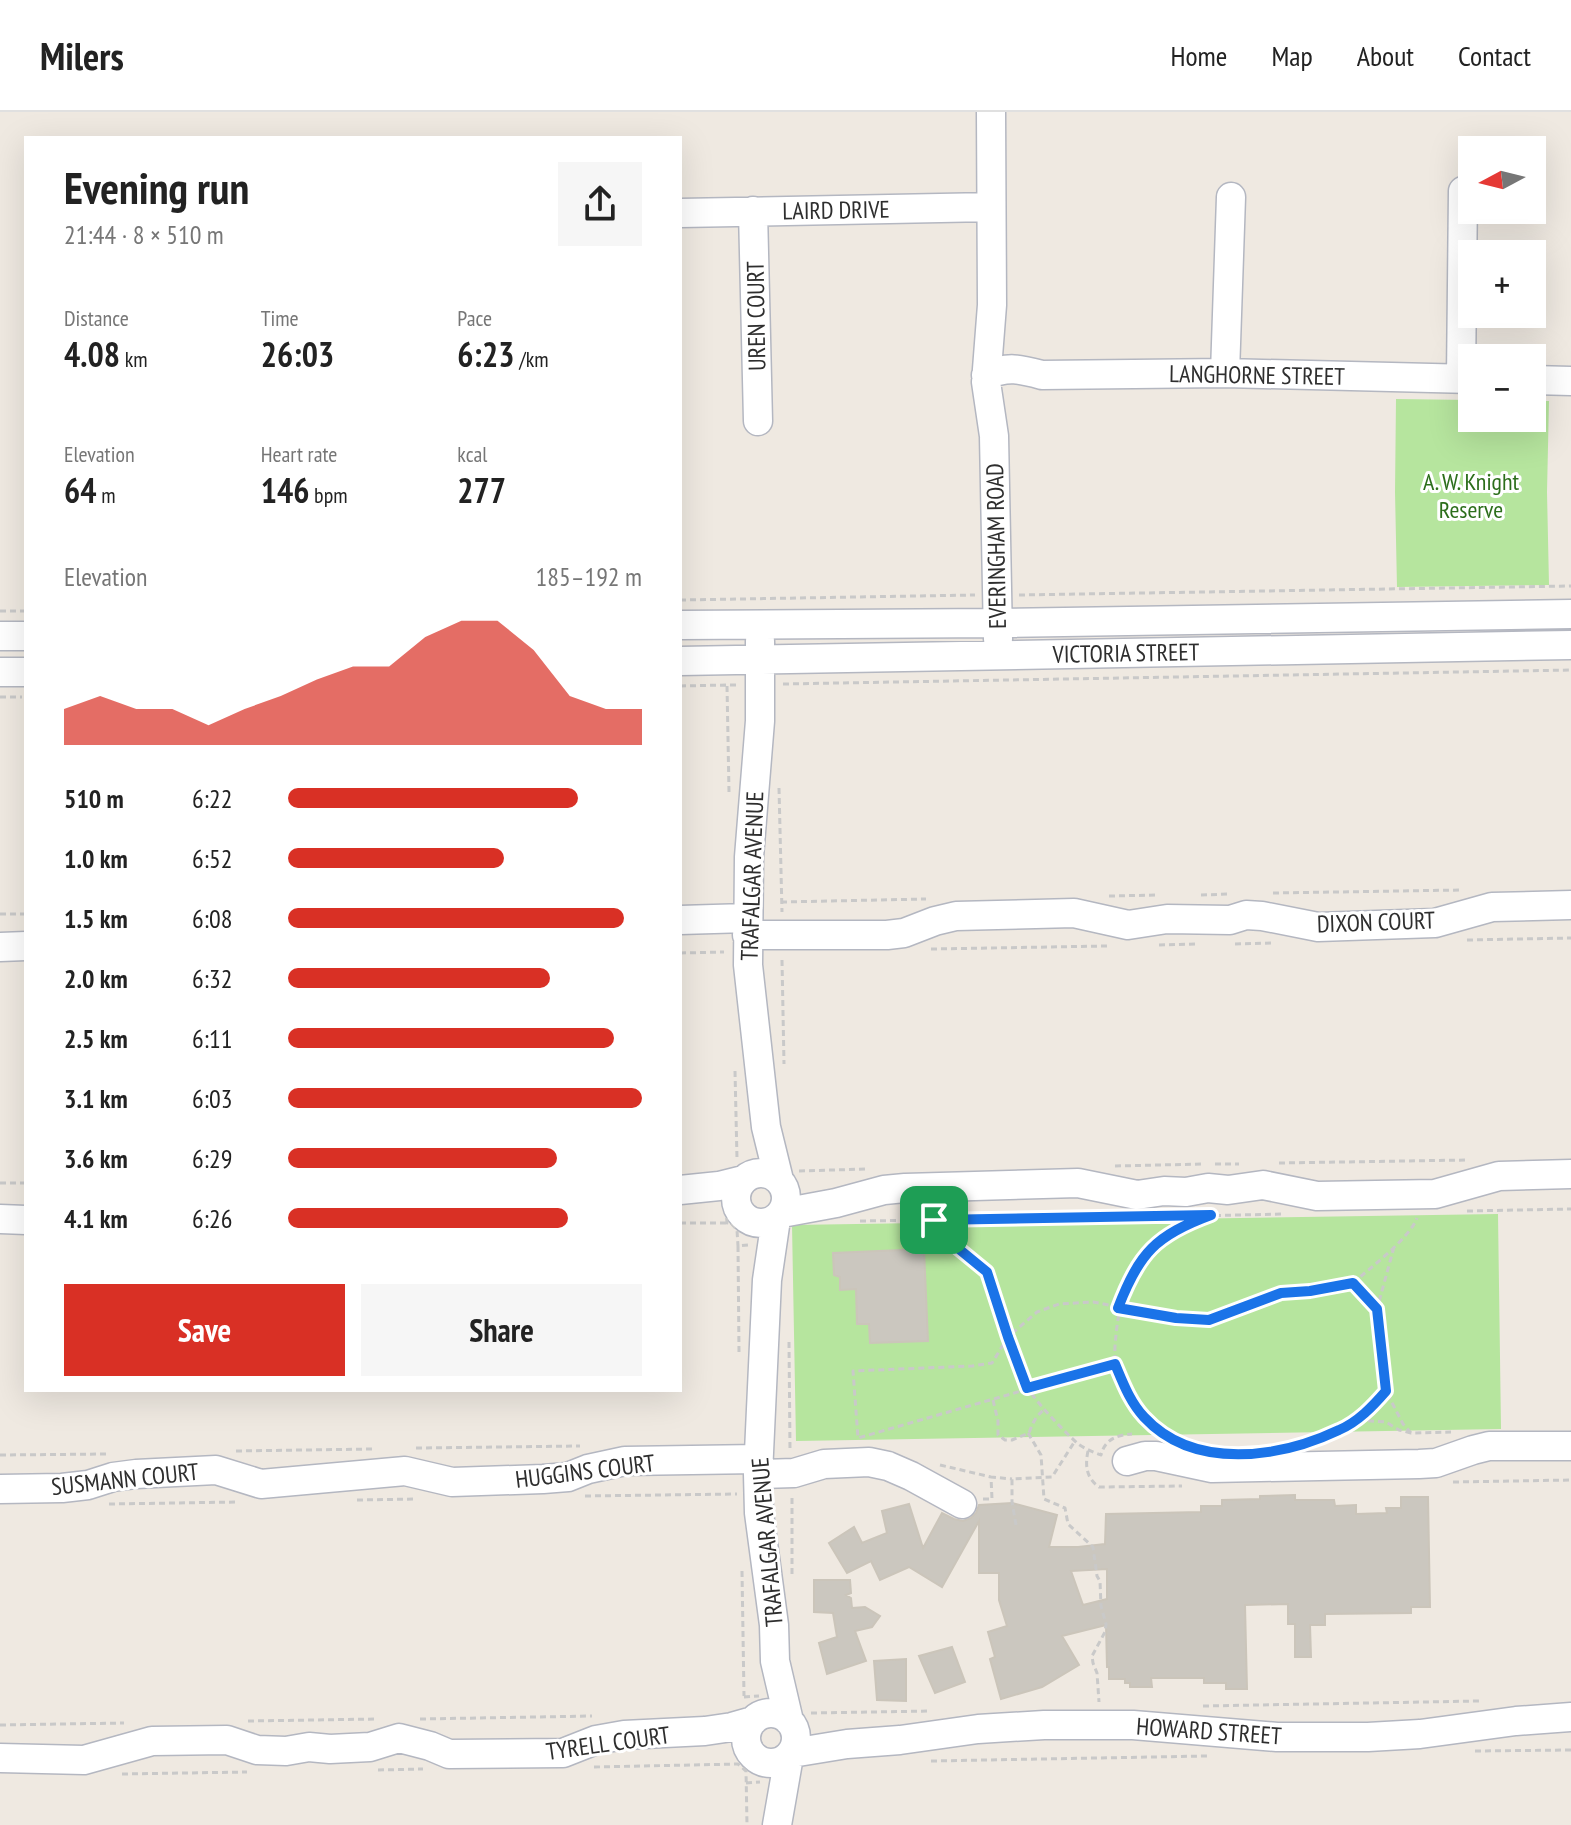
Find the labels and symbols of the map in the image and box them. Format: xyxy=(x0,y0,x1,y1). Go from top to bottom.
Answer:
north arrow xyxy=(1458,136,1546,224)
street label: LAIRD DRIVE xyxy=(782,194,890,226)
street label: UREN COURT xyxy=(740,261,772,371)
street label: LANGHORNE STREET xyxy=(1169,358,1345,392)
street label: EVERINGHAM ROAD xyxy=(979,463,1013,629)
park label: A. W. Knight Reserve xyxy=(1423,466,1520,525)
street label: VICTORIA STREET xyxy=(1051,636,1200,670)
street label: TRAFALGAR AVENUE xyxy=(734,791,770,961)
street label: DIXON COURT xyxy=(1316,904,1436,940)
pin xyxy=(900,1186,968,1254)
street label: HUGGINS COURT xyxy=(514,1447,657,1495)
street label: SUSMANN COURT xyxy=(50,1456,200,1502)
street label: TRAFALGAR AVENUE xyxy=(744,1456,790,1628)
street label: HOWARD STREET xyxy=(1135,1710,1283,1752)
street label: TYRELL COURT xyxy=(544,1719,672,1767)

